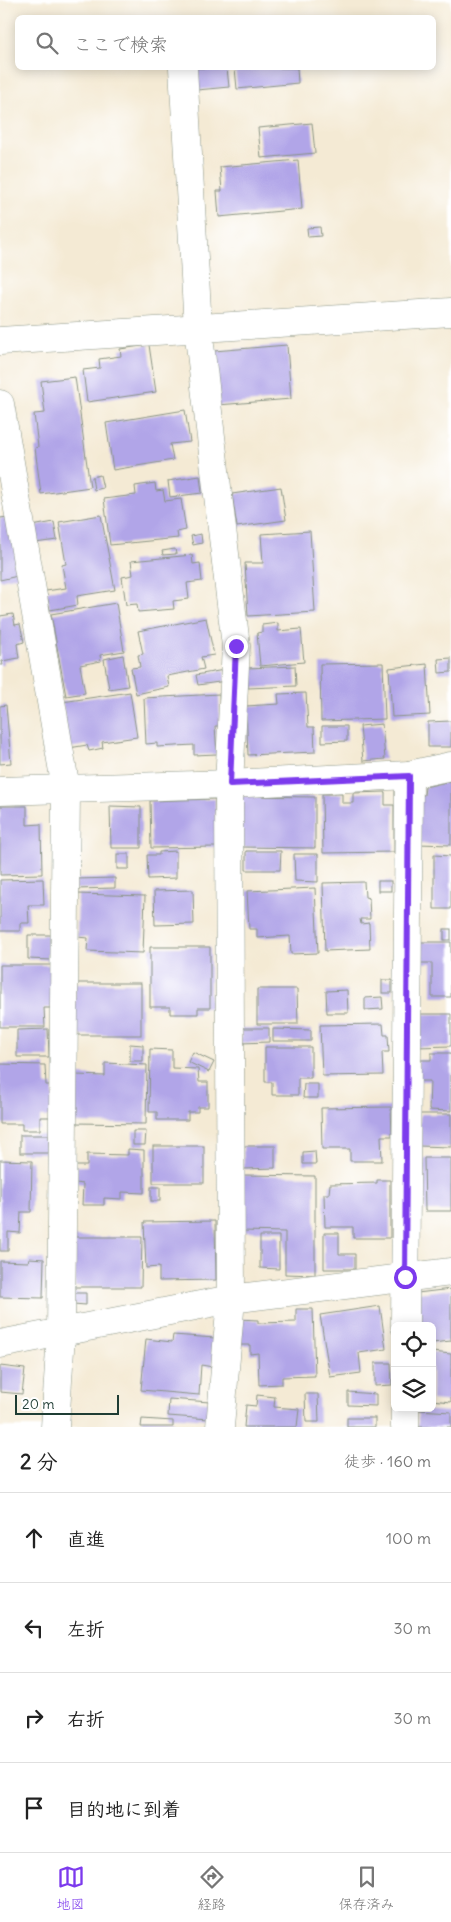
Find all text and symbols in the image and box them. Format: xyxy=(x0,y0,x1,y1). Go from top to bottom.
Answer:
search box xyxy=(15,15,436,70)
icon: search xyxy=(33,29,61,57)
text: ここで検索 xyxy=(73,32,168,56)
route end xyxy=(225,635,248,658)
route start xyxy=(394,1266,417,1289)
map controls xyxy=(391,1322,436,1412)
button: locate xyxy=(391,1322,436,1367)
button: layers xyxy=(391,1367,436,1412)
scale bar xyxy=(15,1392,119,1415)
text: 20 m xyxy=(22,1395,55,1413)
text: 2 分 xyxy=(20,1448,58,1475)
text: 徒歩 · 160 m xyxy=(344,1451,431,1471)
icon: ahead xyxy=(20,1524,48,1552)
text: 直進 xyxy=(67,1527,105,1551)
text: 100 m xyxy=(386,1528,431,1548)
icon: left xyxy=(20,1614,48,1642)
text: 左折 xyxy=(67,1617,105,1641)
text: 30 m xyxy=(394,1618,431,1638)
icon: right xyxy=(20,1704,48,1732)
text: 右折 xyxy=(67,1707,105,1731)
text: 30 m xyxy=(394,1708,431,1728)
icon: arrive xyxy=(20,1794,48,1822)
text: 目的地に到着 xyxy=(67,1797,181,1821)
tab: 地図 xyxy=(57,1863,85,1913)
tab: 経路 xyxy=(198,1863,226,1913)
tab: 保存済み xyxy=(339,1863,395,1913)

